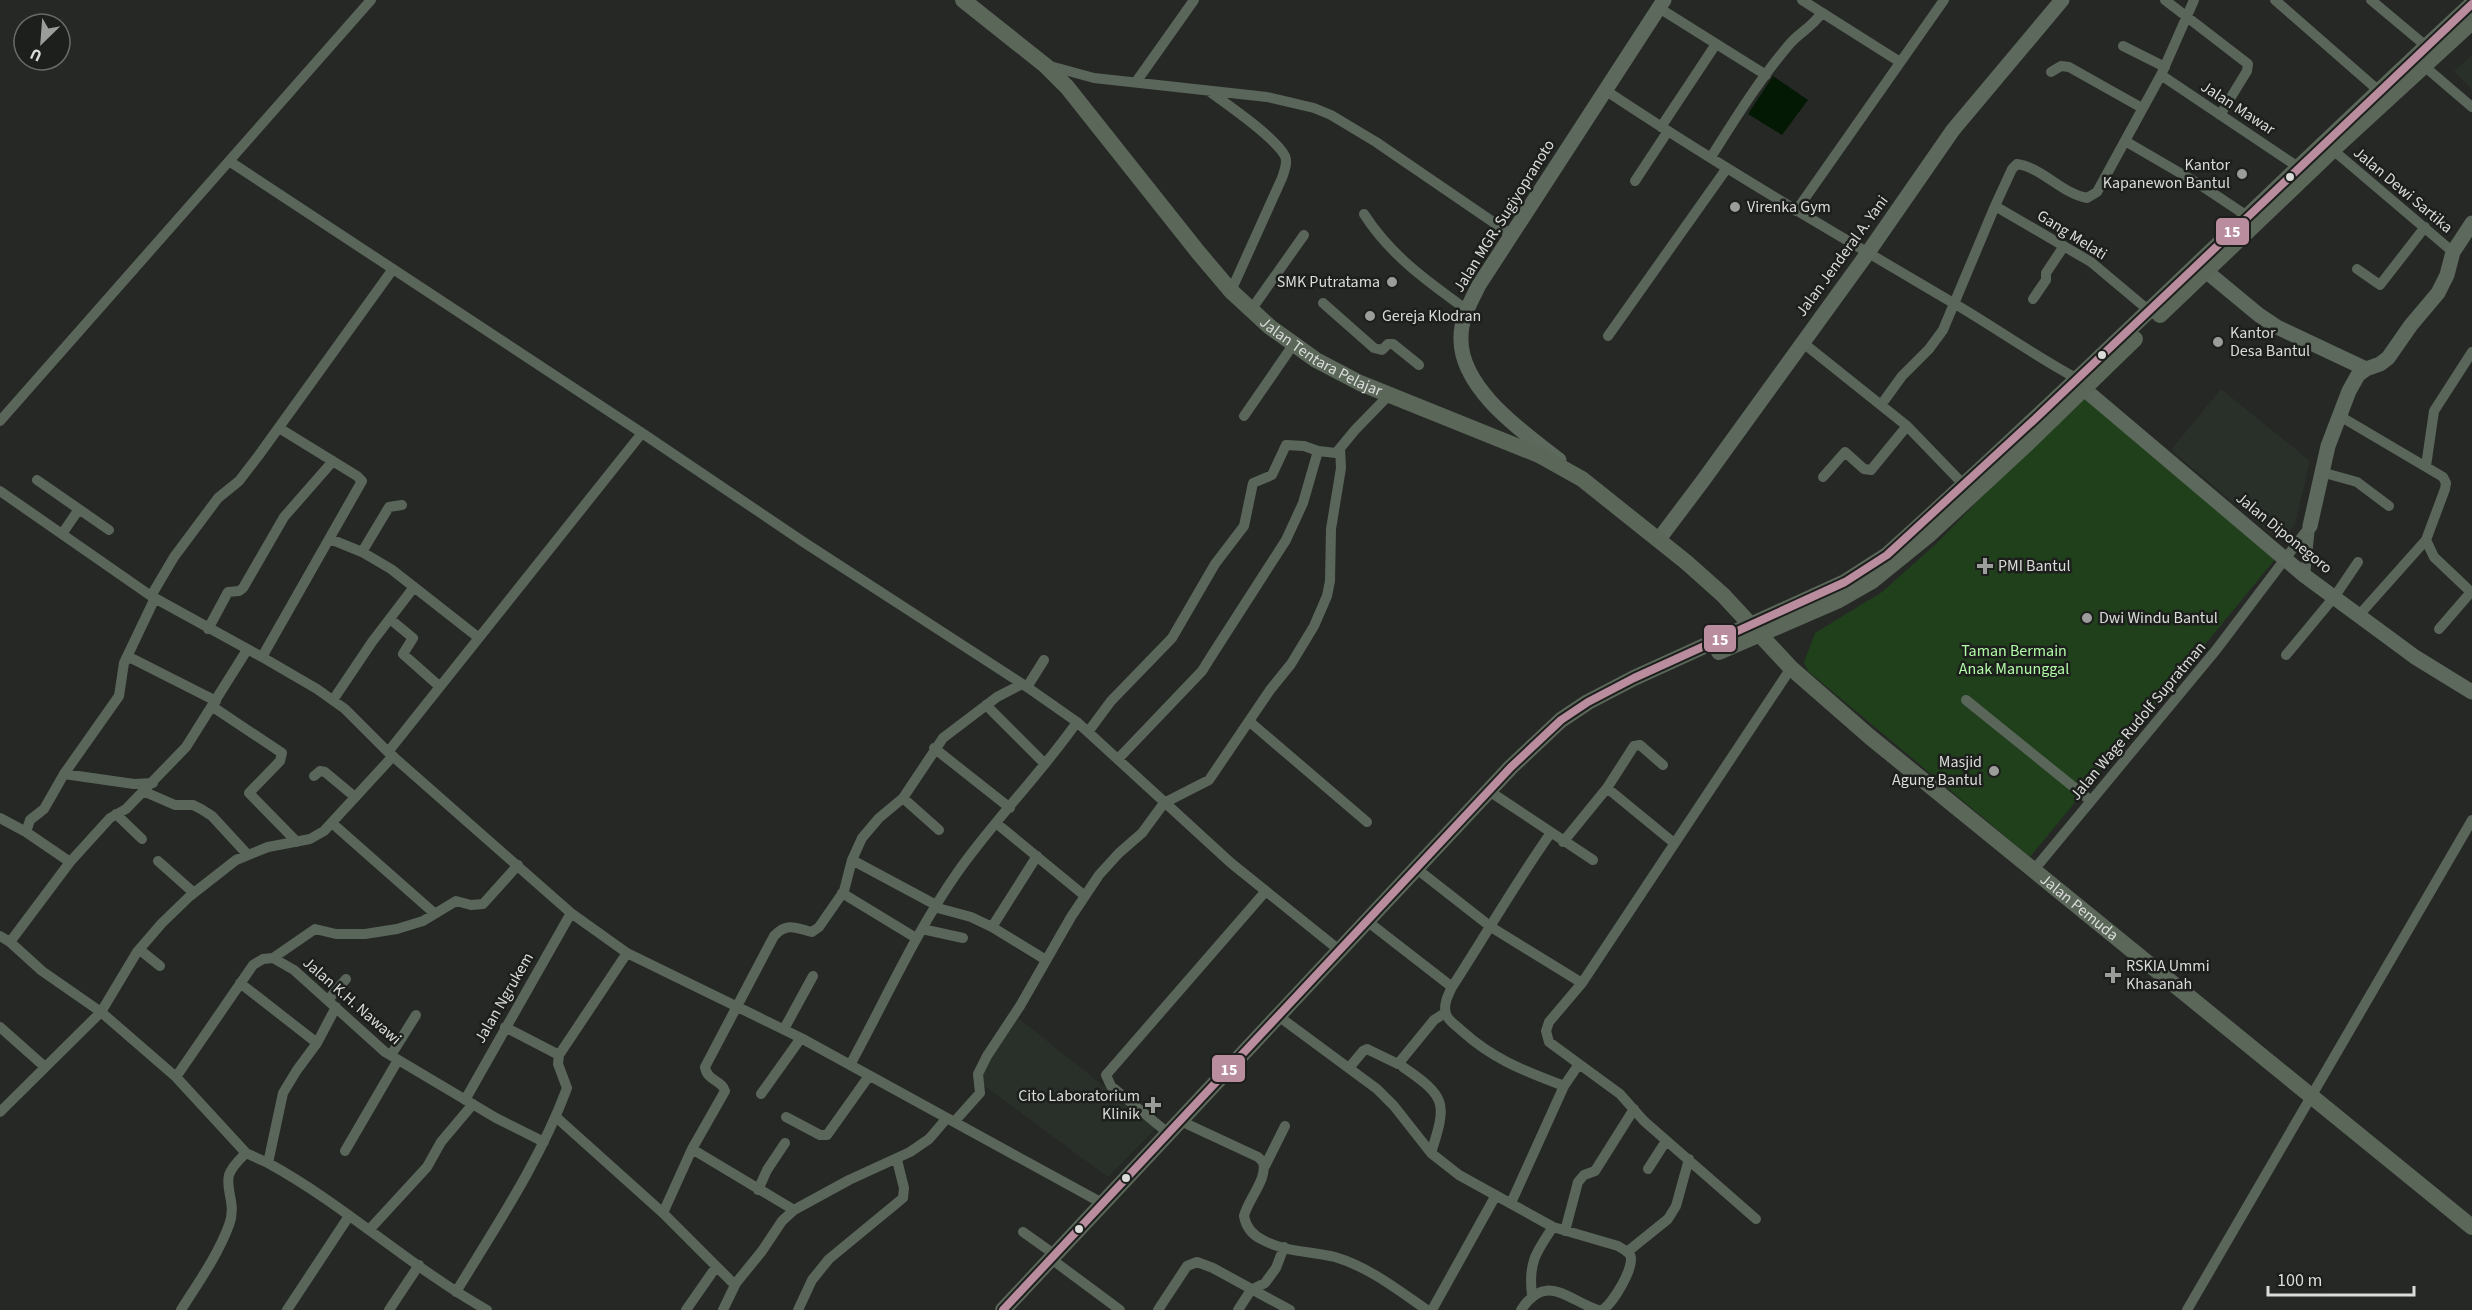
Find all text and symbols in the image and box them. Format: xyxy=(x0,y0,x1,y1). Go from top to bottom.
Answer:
north arrow xyxy=(12,12,72,72)
text: U xyxy=(27,42,46,67)
street label: Jalan Mawar xyxy=(2197,76,2280,140)
street label: Jalan MGR. Sugiyopranoto xyxy=(1448,136,1560,296)
street label: Jalan Dewi Sartika xyxy=(2349,142,2457,238)
place label: Kantor Kapanewon Bantul xyxy=(2103,154,2230,194)
marker: Kantor Kapanewon Bantul xyxy=(2235,167,2249,181)
unlabelled marker xyxy=(2284,171,2296,183)
street label: Jalan Jenderal A. Yani xyxy=(1791,191,1893,321)
place label: Virenka Gym xyxy=(1747,196,1831,218)
marker: Virenka Gym xyxy=(1728,200,1742,214)
street label: Gang Melati xyxy=(2033,205,2111,265)
line badge: 15 xyxy=(2215,217,2250,246)
text: 15 xyxy=(2224,221,2240,243)
place label: SMK Putratama xyxy=(1277,271,1380,293)
marker: SMK Putratama xyxy=(1385,275,1399,289)
place label: Gereja Klodran xyxy=(1382,305,1481,327)
marker: Gereja Klodran xyxy=(1363,309,1377,323)
street label: Jalan Tentara Pelajar xyxy=(1255,312,1386,402)
place label: Kantor Desa Bantul xyxy=(2230,322,2310,362)
marker: Kantor Desa Bantul xyxy=(2211,335,2225,349)
unlabelled marker xyxy=(2096,349,2108,361)
street label: Jalan Diponegoro xyxy=(2231,487,2337,579)
place label: PMI Bantul xyxy=(1998,555,2071,577)
marker: PMI Bantul xyxy=(1976,557,1994,575)
place label: Dwi Windu Bantul xyxy=(2099,607,2218,629)
marker: Dwi Windu Bantul xyxy=(2080,611,2094,625)
line badge: 15 xyxy=(1703,624,1737,653)
text: 15 xyxy=(1712,629,1728,651)
street label: Jalan Wage Rudolf Supratman xyxy=(2065,637,2211,805)
park label: Taman Bermain Anak Manunggal xyxy=(1959,640,2069,680)
place label: Masjid Agung Bantul xyxy=(1892,751,1982,791)
marker: Masjid Agung Bantul xyxy=(1987,764,2001,778)
street label: Jalan Pemuda xyxy=(2035,869,2123,946)
street label: Jalan Ngrukem xyxy=(469,949,539,1047)
street label: Jalan K.H. Nawawi xyxy=(298,952,406,1050)
place label: RSKIA Ummi Khasanah xyxy=(2126,955,2210,995)
marker: RSKIA Ummi Khasanah xyxy=(2104,966,2122,984)
line badge: 15 xyxy=(1211,1054,1246,1083)
text: 15 xyxy=(1221,1059,1237,1081)
place label: Cito Laboratorium Klinik xyxy=(1018,1085,1140,1125)
marker: Cito Laboratorium Klinik xyxy=(1144,1096,1162,1114)
unlabelled marker xyxy=(1120,1172,1132,1184)
unlabelled marker xyxy=(1073,1223,1085,1235)
scale bar xyxy=(2268,1259,2414,1297)
text: 100 m xyxy=(2277,1268,2322,1293)

